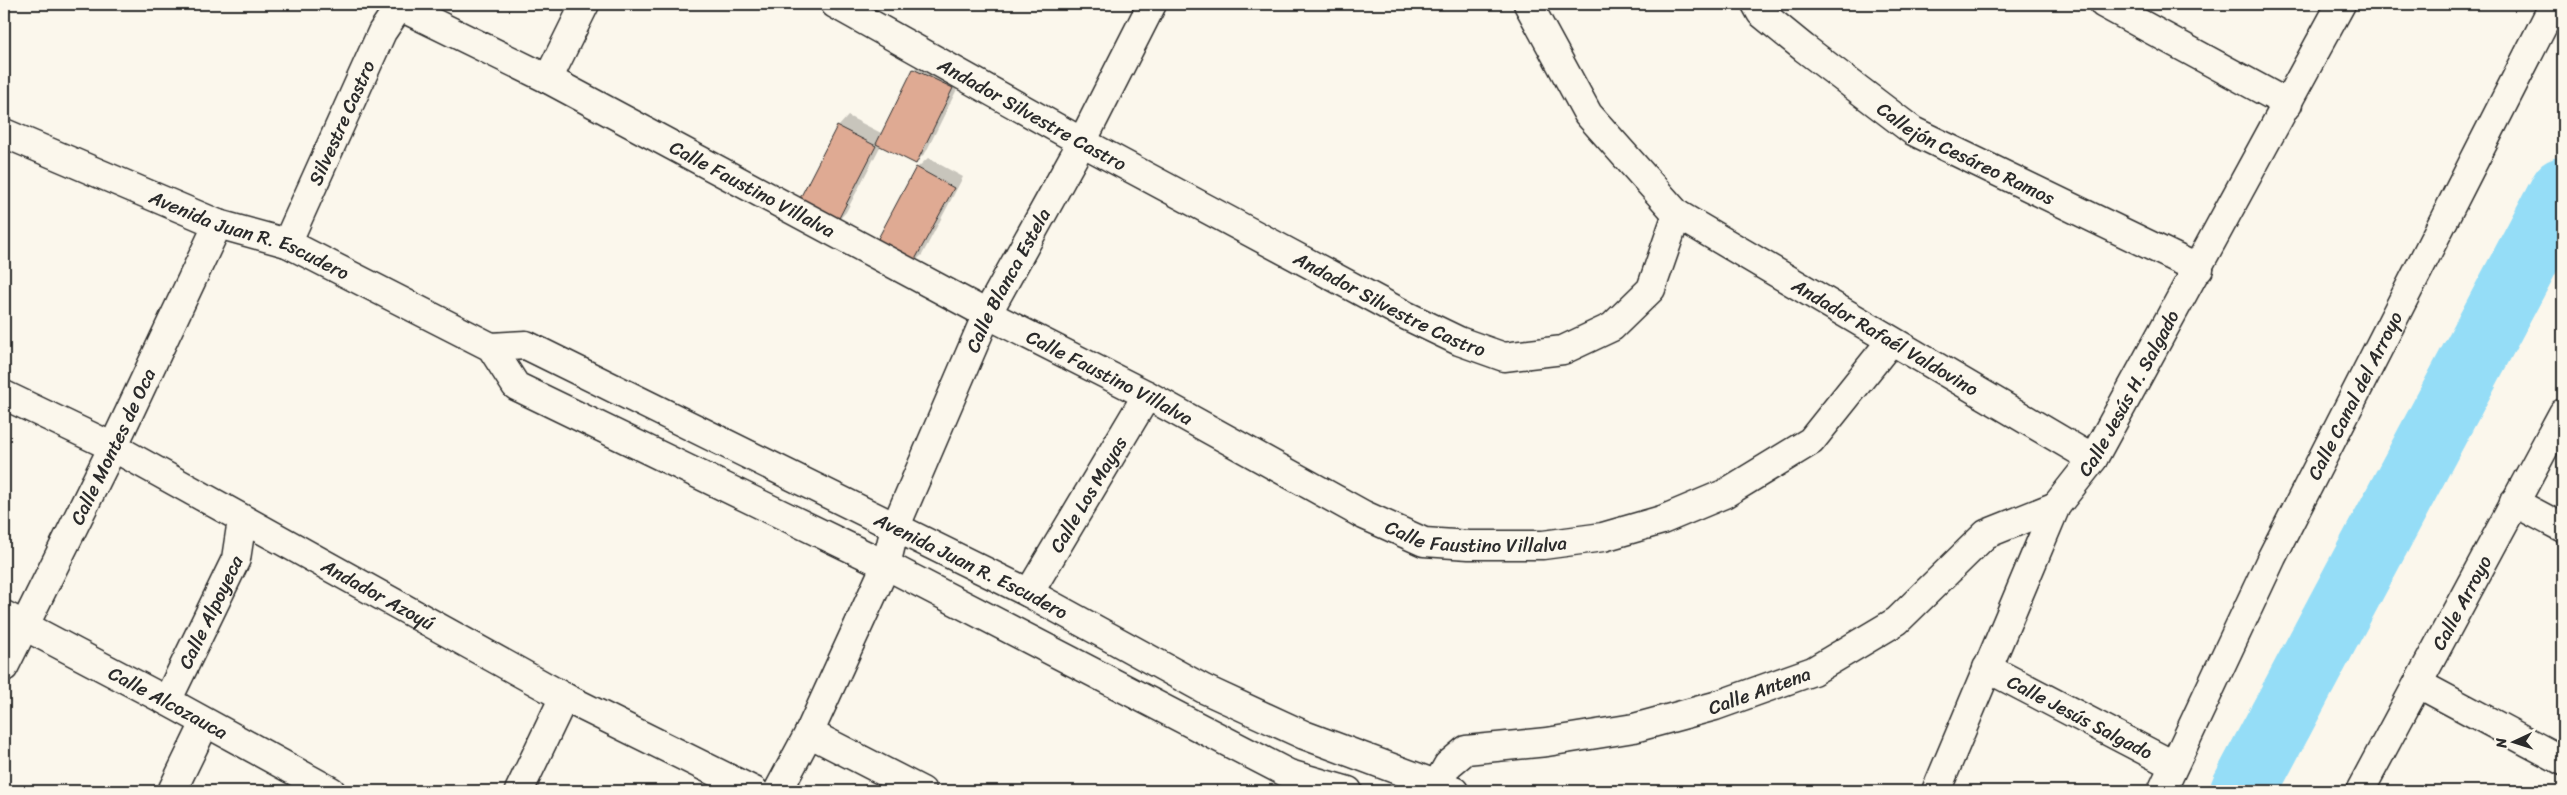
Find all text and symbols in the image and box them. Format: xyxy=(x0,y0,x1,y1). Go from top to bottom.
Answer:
street label: Andador Silvestre Castro xyxy=(931,48,1133,180)
street label: Silvestre Castro xyxy=(299,54,384,191)
street label: Callejón Cesáreo Ramos xyxy=(1870,93,2061,214)
street label: Calle Faustino Villalva xyxy=(664,131,842,247)
street label: Avenida Juan R. Escudero xyxy=(143,180,356,289)
street label: Calle Blanca Estela xyxy=(956,201,1059,358)
street label: Andador Silvestre Castro xyxy=(1287,241,1491,366)
street label: Andador Rafaél Valdovino xyxy=(1785,268,1985,405)
street label: Calle Jesús H. Salgado xyxy=(2069,303,2188,484)
street label: Calle Canal del Arroyo xyxy=(2298,305,2411,486)
street label: Calle Faustino Villalva xyxy=(1021,320,1200,434)
street label: Calle Montes de Oca xyxy=(61,362,165,530)
street label: Calle Los Mayas xyxy=(1040,429,1136,559)
street label: Avenida Juan R. Escudero xyxy=(868,502,1074,628)
street label: Calle Faustino Villalva xyxy=(1380,510,1569,562)
street label: Calle Alpoyeca xyxy=(169,549,252,674)
street label: Andador Azoyú xyxy=(314,549,442,639)
street label: Calle Arroyo xyxy=(2422,549,2501,656)
street label: Calle Antena xyxy=(1704,656,1816,724)
street label: Calle Alcozauca xyxy=(103,657,234,748)
street label: Calle Jesús Salgado xyxy=(2001,665,2159,768)
north arrow xyxy=(2490,718,2540,768)
text: N xyxy=(2489,737,2514,750)

